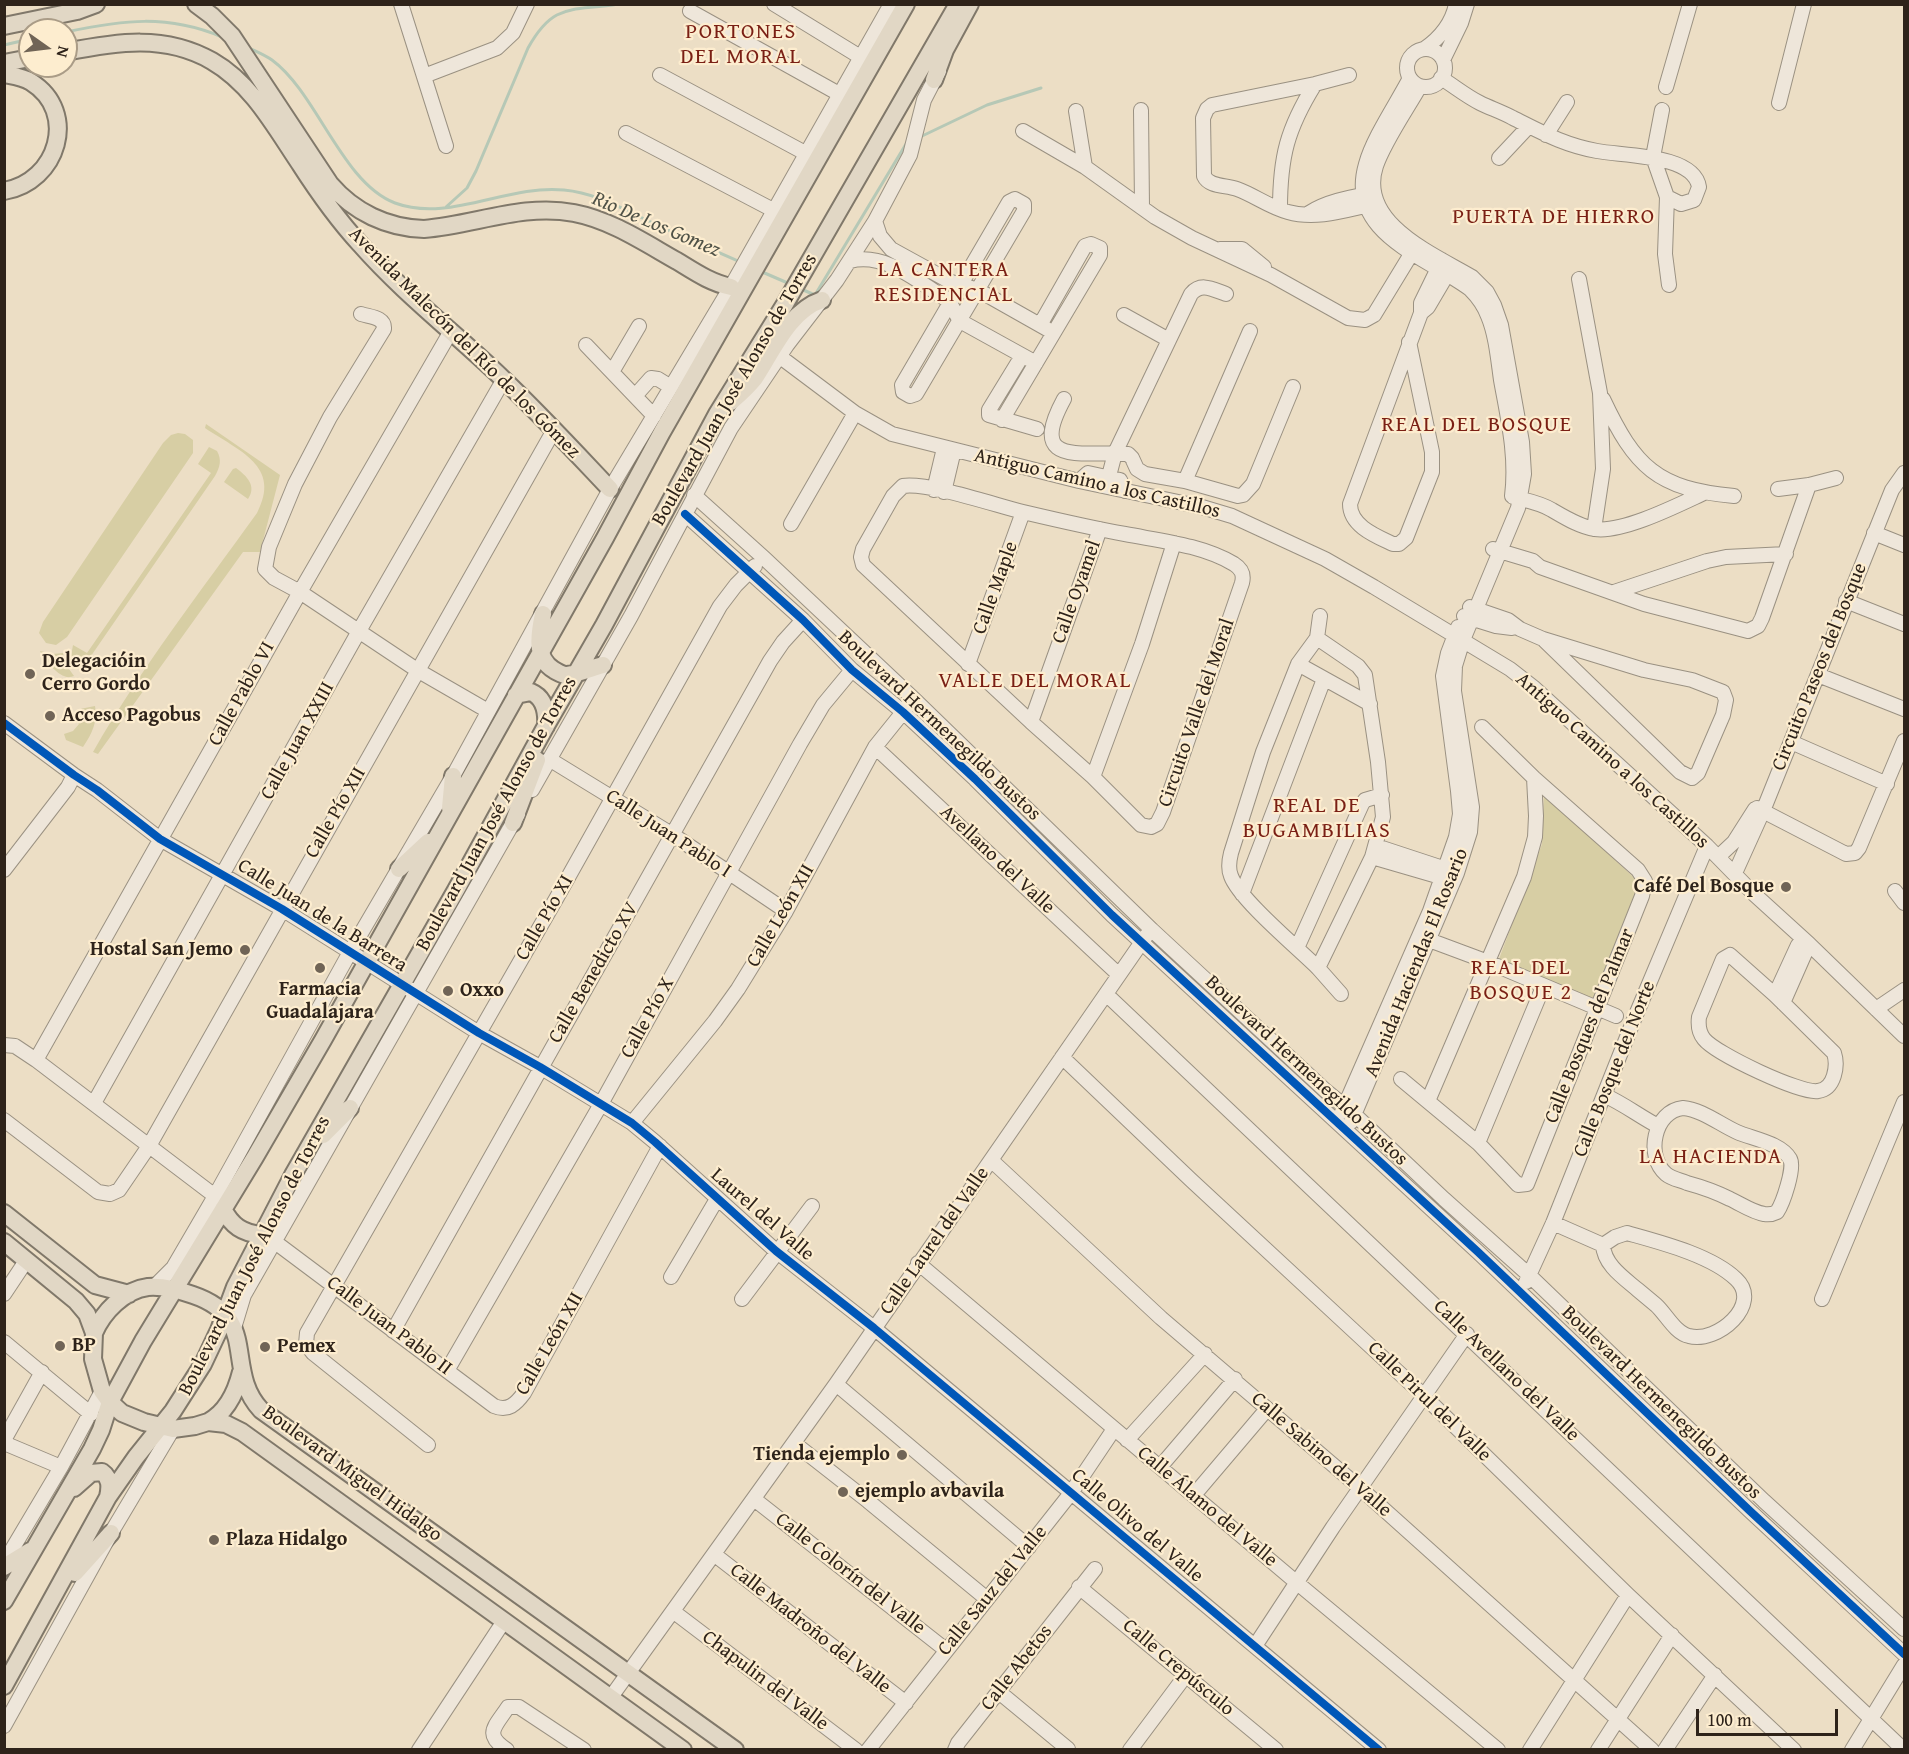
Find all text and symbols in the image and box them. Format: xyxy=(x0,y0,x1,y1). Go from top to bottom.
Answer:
north arrow xyxy=(18,18,78,78)
district label: PORTONES DEL MORAL xyxy=(680,19,802,70)
text: N xyxy=(51,44,76,60)
water label: Rio De Los Gomez xyxy=(588,187,724,263)
district label: PUERTA DE HIERRO xyxy=(1452,204,1656,230)
street label: Avenida Malecón del Río de los Gómez xyxy=(343,222,585,464)
street label: Boulevard Juan José Alonso de Torres xyxy=(647,250,823,530)
district label: LA CANTERA RESIDENCIAL xyxy=(874,257,1014,308)
district label: REAL DEL BOSQUE xyxy=(1382,412,1572,438)
street label: Antiguo Camino a los Castillos xyxy=(972,444,1222,524)
street label: Calle Oyamel xyxy=(1047,537,1107,647)
street label: Calle Maple xyxy=(968,538,1024,638)
street label: Circuito Paseos del Bosque xyxy=(1767,560,1873,774)
street label: Circuito Valle del Moral xyxy=(1153,616,1241,810)
street label: Boulevard Hermenegildo Bustos xyxy=(833,626,1045,826)
street label: Calle Pablo VI xyxy=(204,638,280,750)
place label: Delegacióin Cerro Gordo xyxy=(42,650,150,697)
marker: Delegacióin Cerro Gordo xyxy=(23,667,37,681)
district label: VALLE DEL MORAL xyxy=(938,668,1132,694)
street label: Antiguo Camino a los Castillos xyxy=(1510,668,1714,854)
street label: Boulevard Juan José Alonso de Torres xyxy=(411,672,583,956)
street label: Calle Juan XXIII xyxy=(256,678,340,804)
place label: Acceso Pagobus xyxy=(62,704,201,728)
marker: Acceso Pagobus xyxy=(43,709,57,723)
street label: Calle Pío XII xyxy=(300,763,372,863)
street label: Calle Juan Pablo I xyxy=(601,785,735,883)
district label: REAL DE BUGAMBILIAS xyxy=(1243,793,1391,844)
street label: Avellano del Valle xyxy=(934,801,1060,919)
street label: Avenida Haciendas El Rosario xyxy=(1360,845,1474,1081)
street label: Calle Juan de la Barrera xyxy=(233,854,411,978)
street label: Calle León XII xyxy=(742,860,820,972)
street label: Calle Pío XI xyxy=(511,871,579,965)
place label: Café Del Bosque xyxy=(1634,875,1774,899)
marker: Café Del Bosque xyxy=(1779,880,1793,894)
street label: Calle Benedicto XV xyxy=(544,898,644,1048)
street label: Calle Bosques del Palmar xyxy=(1540,925,1640,1127)
place label: Hostal San Jemo xyxy=(90,938,233,962)
marker: Hostal San Jemo xyxy=(238,943,252,957)
district label: REAL DEL BOSQUE 2 xyxy=(1470,955,1572,1006)
marker: Farmacia Guadalajara xyxy=(313,961,327,975)
street label: Boulevard Hermenegildo Bustos xyxy=(1200,971,1412,1171)
street label: Calle Pío X xyxy=(616,973,680,1063)
street label: Calle Bosque del Norte xyxy=(1569,977,1661,1161)
place label: Farmacia Guadalajara xyxy=(266,978,374,1025)
place label: Oxxo xyxy=(460,979,504,1003)
marker: Oxxo xyxy=(441,984,455,998)
street label: Boulevard Juan José Alonso de Torres xyxy=(174,1112,336,1400)
district label: LA HACIENDA xyxy=(1639,1144,1783,1170)
street label: Laurel del Valle xyxy=(705,1163,819,1267)
street label: Calle Laurel del Valle xyxy=(875,1163,995,1319)
street label: Calle Juan Pablo II xyxy=(322,1271,456,1381)
street label: Calle León XII xyxy=(511,1288,589,1400)
street label: Calle Avellano del Valle xyxy=(1428,1295,1584,1447)
street label: Boulevard Hermenegildo Bustos xyxy=(1556,1301,1766,1505)
place label: BP xyxy=(72,1334,96,1358)
place label: Pemex xyxy=(277,1335,336,1359)
street label: Calle Pirul del Valle xyxy=(1362,1337,1496,1467)
marker: BP xyxy=(53,1339,67,1353)
marker: Pemex xyxy=(258,1340,272,1354)
street label: Calle Sabino del Valle xyxy=(1246,1387,1396,1523)
street label: Boulevard Miguel Hidalgo xyxy=(257,1401,447,1547)
street label: Calle Álamo del Valle xyxy=(1132,1441,1282,1573)
place label: Tienda ejemplo xyxy=(753,1443,890,1467)
marker: Tienda ejemplo xyxy=(895,1448,909,1462)
street label: Calle Olivo del Valle xyxy=(1066,1464,1208,1588)
place label: ejemplo avbavila xyxy=(855,1480,1004,1504)
marker: ejemplo avbavila xyxy=(836,1485,850,1499)
street label: Calle Colorín del Valle xyxy=(770,1508,930,1640)
street label: Calle Sauz del Valle xyxy=(933,1521,1053,1661)
place label: Plaza Hidalgo xyxy=(226,1528,347,1552)
marker: Plaza Hidalgo xyxy=(207,1533,221,1547)
street label: Calle Madroño del Valle xyxy=(725,1559,895,1699)
street label: Calle Crepúsculo xyxy=(1117,1614,1239,1722)
street label: Calle Abetos xyxy=(976,1620,1058,1716)
street label: Chapulin del Valle xyxy=(697,1626,833,1736)
scale bar xyxy=(1699,1697,1842,1735)
text: 100 m xyxy=(1707,1706,1752,1733)

